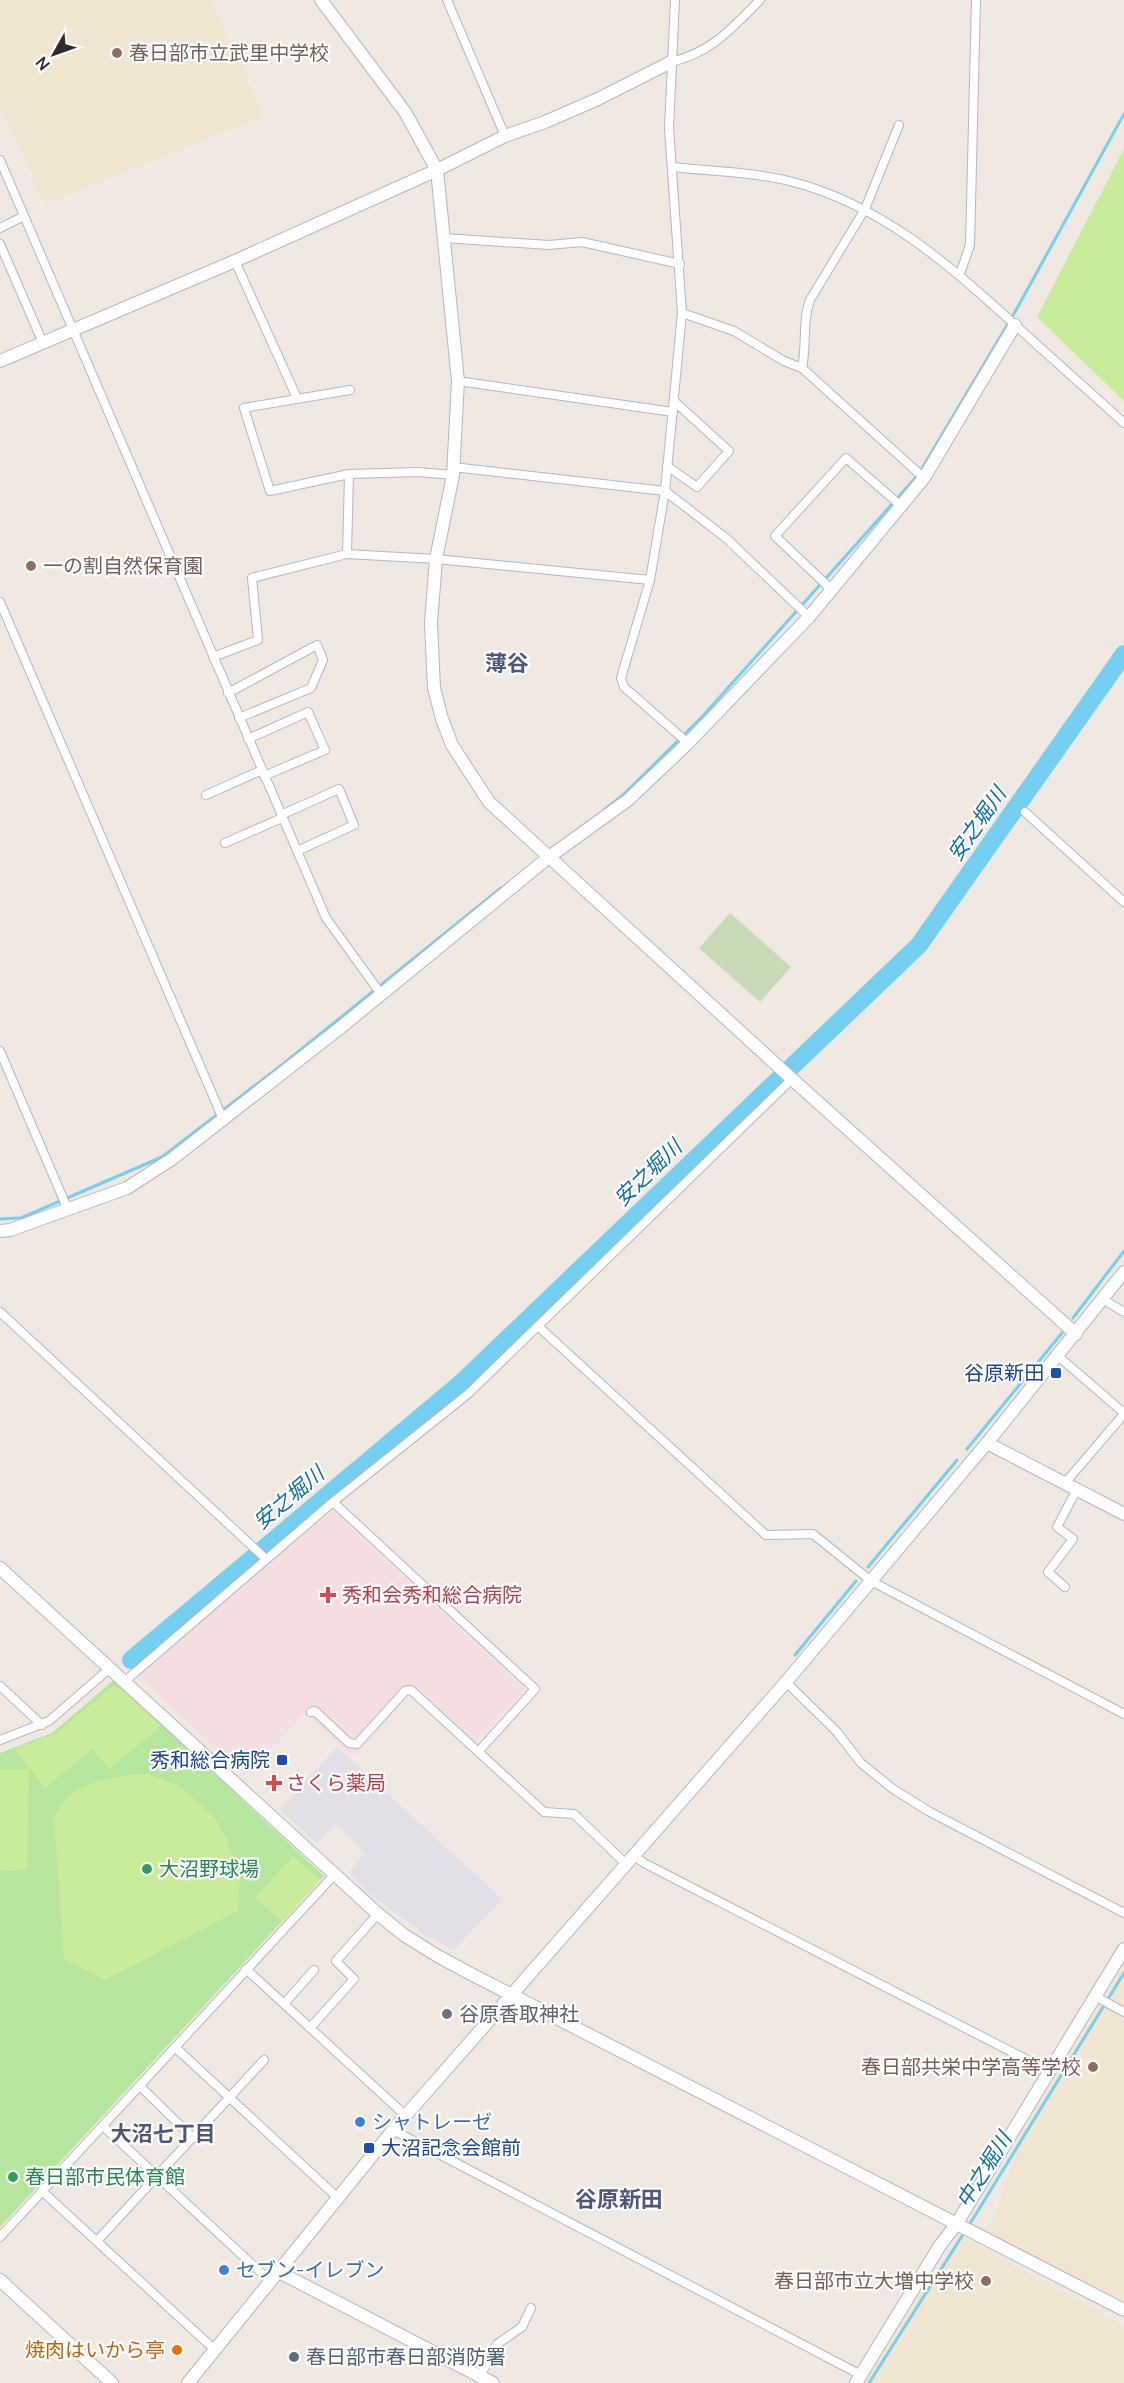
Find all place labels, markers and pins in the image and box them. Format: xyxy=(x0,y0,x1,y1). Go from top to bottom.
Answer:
place label: 春日部市立武里中学校 xyxy=(129,39,329,66)
marker: 春日部市立武里中学校 xyxy=(110,46,124,60)
place label: 一の割自然保育園 xyxy=(43,552,203,579)
marker: 一の割自然保育園 xyxy=(24,559,38,573)
place label: 谷原新田 xyxy=(964,1359,1044,1386)
marker: 谷原新田 xyxy=(1049,1366,1063,1380)
place label: 秀和会秀和総合病院 xyxy=(342,1581,522,1608)
marker: 秀和会秀和総合病院 xyxy=(319,1586,337,1604)
place label: 秀和総合病院 xyxy=(150,1746,270,1773)
marker: 秀和総合病院 xyxy=(275,1753,289,1767)
place label: さくら薬局 xyxy=(286,1769,386,1796)
marker: さくら薬局 xyxy=(267,1776,281,1790)
place label: 大沼野球場 xyxy=(159,1855,259,1882)
marker: 大沼野球場 xyxy=(140,1862,154,1876)
place label: 谷原香取神社 xyxy=(459,2000,579,2027)
marker: 谷原香取神社 xyxy=(440,2007,454,2021)
place label: 春日部共栄中学高等学校 xyxy=(861,2053,1081,2080)
marker: 春日部共栄中学高等学校 xyxy=(1086,2060,1100,2074)
place label: シャトレーゼ xyxy=(372,2108,492,2135)
marker: シャトレーゼ xyxy=(353,2115,367,2129)
place label: 大沼記念会館前 xyxy=(381,2134,521,2161)
marker: 大沼記念会館前 xyxy=(362,2141,376,2155)
place label: 春日部市民体育館 xyxy=(25,2163,185,2190)
marker: 春日部市民体育館 xyxy=(6,2170,20,2184)
place label: セブン-イレブン xyxy=(236,2256,384,2283)
marker: セブン-イレブン xyxy=(217,2263,231,2277)
place label: 春日部市立大増中学校 xyxy=(774,2267,974,2294)
marker: 春日部市立大増中学校 xyxy=(979,2274,993,2288)
place label: 焼肉はいから亭 xyxy=(25,2336,165,2363)
marker: 焼肉はいから亭 xyxy=(170,2343,184,2357)
place label: 春日部市春日部消防署 xyxy=(306,2343,506,2370)
marker: 春日部市春日部消防署 xyxy=(287,2350,301,2364)

